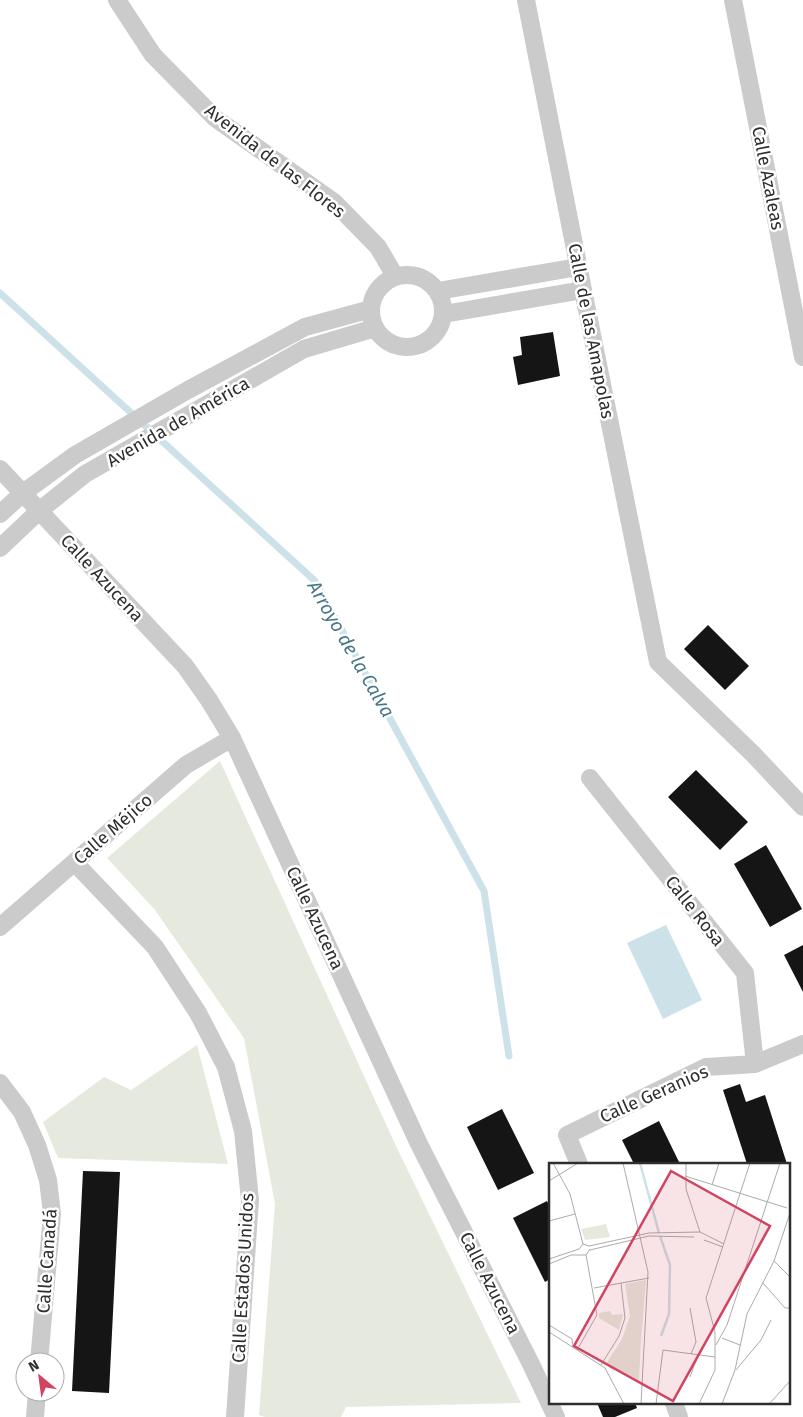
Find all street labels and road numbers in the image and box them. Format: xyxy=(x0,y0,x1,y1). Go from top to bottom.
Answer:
street label: Avenida de las Flores xyxy=(200,99,350,223)
street label: Calle Azaleas xyxy=(747,124,789,232)
street label: Calle de las Amapolas xyxy=(563,242,619,420)
street label: Avenida de América xyxy=(103,372,253,472)
street label: Calle Azucena xyxy=(56,530,148,626)
street label: Calle Méjico xyxy=(69,789,157,869)
street label: Calle Azucena xyxy=(281,863,349,973)
street label: Calle Rosa xyxy=(661,871,729,951)
street label: Calle Geranios xyxy=(596,1060,712,1128)
street label: Calle Estados Unidos xyxy=(228,1192,258,1364)
street label: Calle Canadá xyxy=(32,1208,62,1314)
street label: Calle Azucena xyxy=(455,1228,525,1338)

